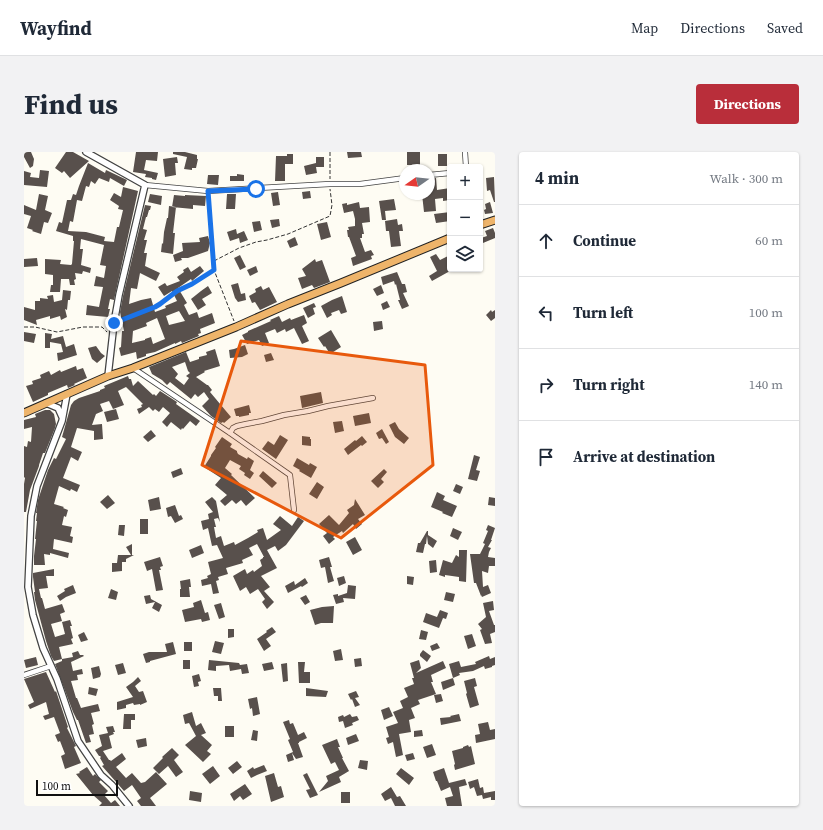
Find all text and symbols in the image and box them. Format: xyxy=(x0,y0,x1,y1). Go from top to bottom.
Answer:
text: Wayfind xyxy=(20,15,92,41)
text: Map xyxy=(631,18,658,38)
text: Directions xyxy=(680,18,745,38)
text: Saved xyxy=(767,18,803,38)
button: Directions xyxy=(696,84,799,124)
text: Find us xyxy=(24,85,118,123)
north arrow xyxy=(399,164,435,200)
map controls xyxy=(447,164,483,272)
button: + xyxy=(447,164,483,200)
text: 4 min xyxy=(535,166,579,190)
text: Walk · 300 m xyxy=(710,170,783,187)
route start xyxy=(247,180,265,198)
button: − xyxy=(447,200,483,236)
icon: ahead xyxy=(535,230,557,252)
text: Continue xyxy=(573,230,636,251)
text: 60 m xyxy=(755,232,783,249)
button: layers xyxy=(447,236,483,272)
icon: left xyxy=(535,302,557,324)
text: Turn left xyxy=(573,302,633,323)
text: 100 m xyxy=(749,304,783,321)
route end xyxy=(105,314,123,332)
icon: right xyxy=(535,374,557,396)
text: Turn right xyxy=(573,374,645,395)
text: 140 m xyxy=(749,376,783,393)
icon: arrive xyxy=(535,446,557,468)
text: Arrive at destination xyxy=(573,446,715,467)
scale bar xyxy=(36,778,118,797)
text: 100 m xyxy=(42,779,71,794)

